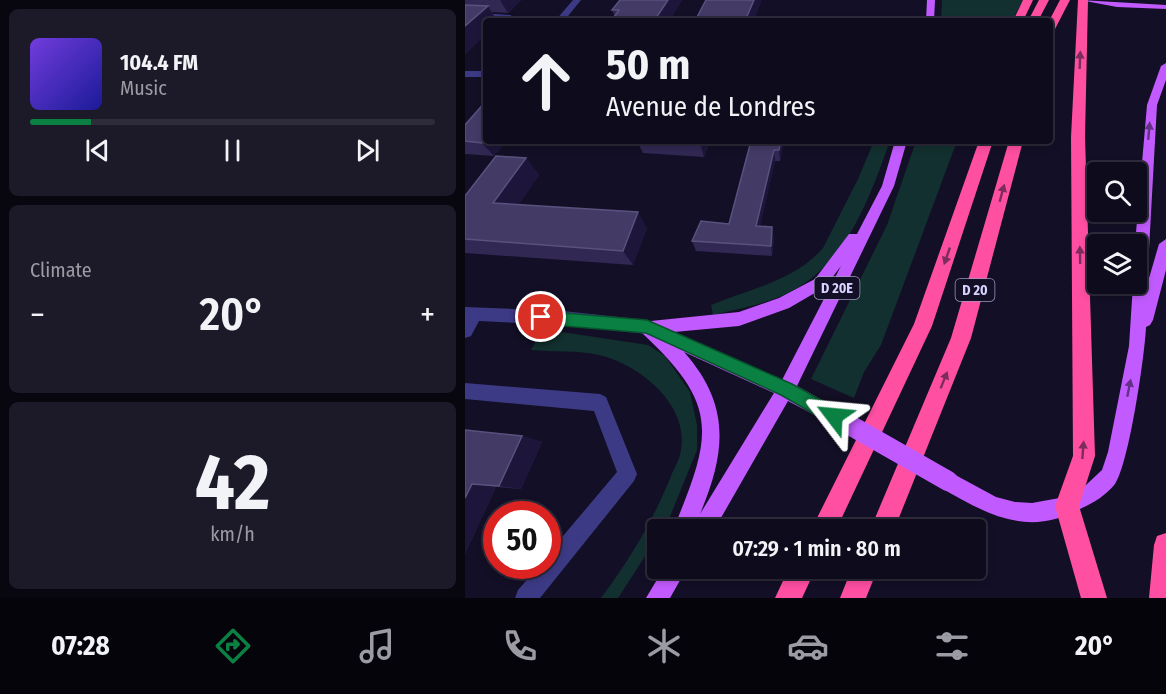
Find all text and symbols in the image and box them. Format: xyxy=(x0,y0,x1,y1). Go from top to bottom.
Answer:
text: 50 m xyxy=(606,40,690,90)
icon: ahead xyxy=(507,42,585,120)
text: 104.4 FM xyxy=(120,49,198,76)
one-way arrow xyxy=(1076,51,1085,70)
text: Music xyxy=(120,76,167,100)
text: Avenue de Londres xyxy=(606,91,815,123)
one-way arrow xyxy=(1144,122,1154,141)
icon: previous xyxy=(81,134,114,167)
icon: pause xyxy=(216,134,249,167)
icon: next xyxy=(351,134,384,167)
map controls xyxy=(1087,162,1147,294)
button: search xyxy=(1087,162,1147,222)
one-way arrow xyxy=(997,184,1007,203)
button: layers xyxy=(1087,234,1147,294)
one-way arrow xyxy=(1075,246,1085,265)
one-way arrow xyxy=(942,247,952,265)
text: Climate xyxy=(30,258,92,282)
road number: D 20E xyxy=(815,277,859,299)
road number: D 20 xyxy=(955,279,995,301)
text: 20° xyxy=(199,288,265,342)
pin xyxy=(515,291,566,342)
text: − xyxy=(30,295,45,335)
text: + xyxy=(420,295,435,335)
icon: arrive xyxy=(524,300,557,333)
one-way arrow xyxy=(939,370,949,388)
one-way arrow xyxy=(1125,379,1134,398)
position arrow xyxy=(802,384,866,448)
text: 42 xyxy=(195,436,270,530)
one-way arrow xyxy=(1078,441,1087,460)
speed limit sign: 50 xyxy=(483,501,561,579)
text: km/h xyxy=(210,522,255,546)
text: 07:29 · 1 min · 80 m xyxy=(732,535,901,562)
icon: directions xyxy=(212,625,254,667)
icon: music xyxy=(356,625,398,667)
icon: phone xyxy=(499,625,541,667)
icon: climate xyxy=(643,625,685,667)
icon: car xyxy=(787,625,829,667)
icon: filters xyxy=(931,625,973,667)
text: 07:28 xyxy=(51,630,110,662)
text: 20° xyxy=(1075,630,1115,662)

